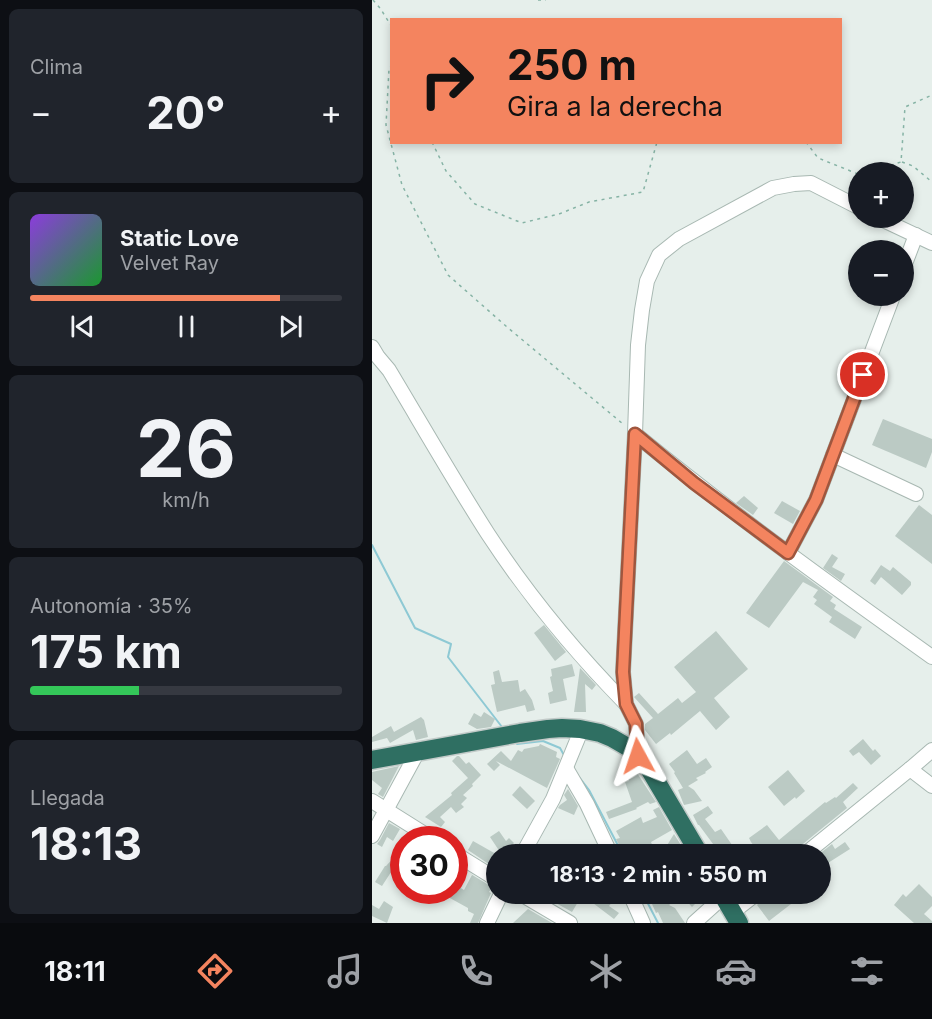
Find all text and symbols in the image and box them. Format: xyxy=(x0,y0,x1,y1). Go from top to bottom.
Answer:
text: 250 m xyxy=(507,39,637,90)
icon: right xyxy=(408,42,486,120)
text: Clima xyxy=(30,55,83,79)
text: 20° xyxy=(146,85,226,140)
text: Gira a la derecha xyxy=(507,90,723,123)
text: − xyxy=(30,92,52,132)
text: + xyxy=(320,92,342,132)
map controls xyxy=(848,162,914,306)
button: + xyxy=(848,162,914,228)
text: Static Love xyxy=(120,225,239,251)
button: − xyxy=(848,240,914,306)
text: Velvet Ray xyxy=(120,251,219,275)
icon: previous xyxy=(66,310,99,343)
icon: pause xyxy=(170,310,203,343)
icon: next xyxy=(274,310,307,343)
pin xyxy=(837,349,888,400)
icon: arrive xyxy=(846,358,879,391)
text: 26 xyxy=(136,401,236,496)
text: km/h xyxy=(162,488,210,512)
text: Autonomía · 35% xyxy=(30,594,193,618)
text: 175 km xyxy=(30,624,182,679)
position arrow xyxy=(606,724,670,788)
text: Llegada xyxy=(30,786,105,810)
text: 18:13 xyxy=(30,816,142,871)
speed limit sign: 30 xyxy=(390,826,468,904)
text: 18:13 · 2 min · 550 m xyxy=(550,861,767,887)
icon: directions xyxy=(194,950,236,992)
icon: music xyxy=(324,950,366,992)
icon: phone xyxy=(455,950,497,992)
icon: climate xyxy=(585,950,627,992)
icon: car xyxy=(715,950,757,992)
icon: filters xyxy=(846,950,888,992)
text: 18:11 xyxy=(44,955,106,988)

